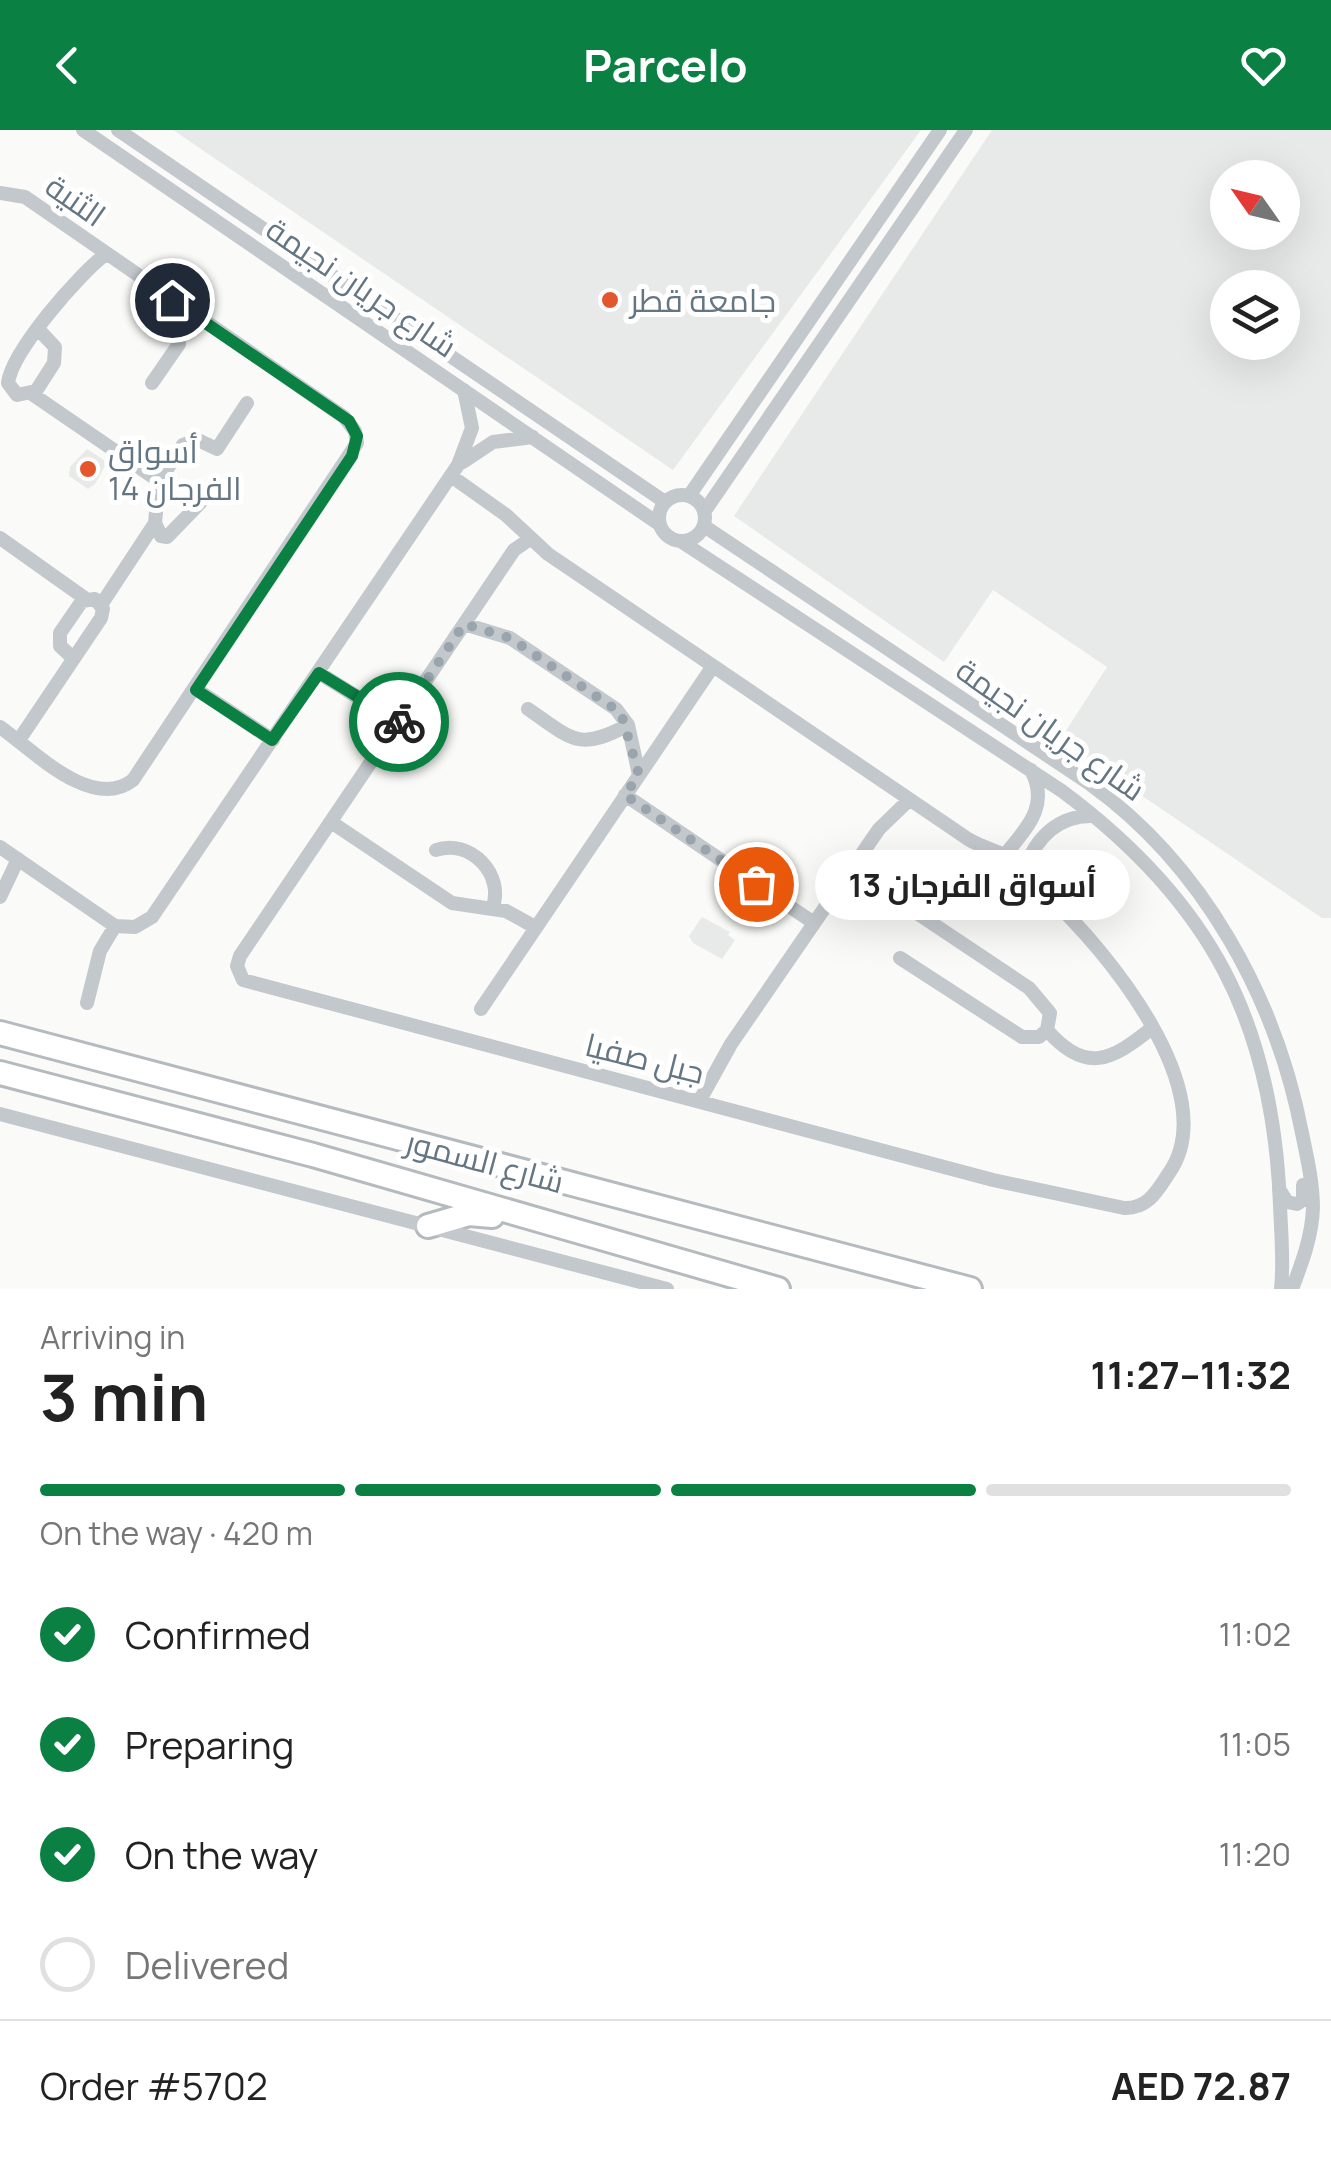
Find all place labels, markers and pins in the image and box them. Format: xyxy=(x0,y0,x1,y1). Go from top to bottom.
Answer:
pin xyxy=(130,258,215,343)
place label: جامعة قطر xyxy=(628,278,776,322)
marker: جامعة قطر xyxy=(599,289,621,311)
place label: أسواق الفرجان 14 xyxy=(108,429,242,510)
marker: أسواق الفرجان 14 xyxy=(77,458,99,480)
pin xyxy=(714,842,799,927)
callout: أسواق الفرجان 13 xyxy=(816,849,1131,919)

